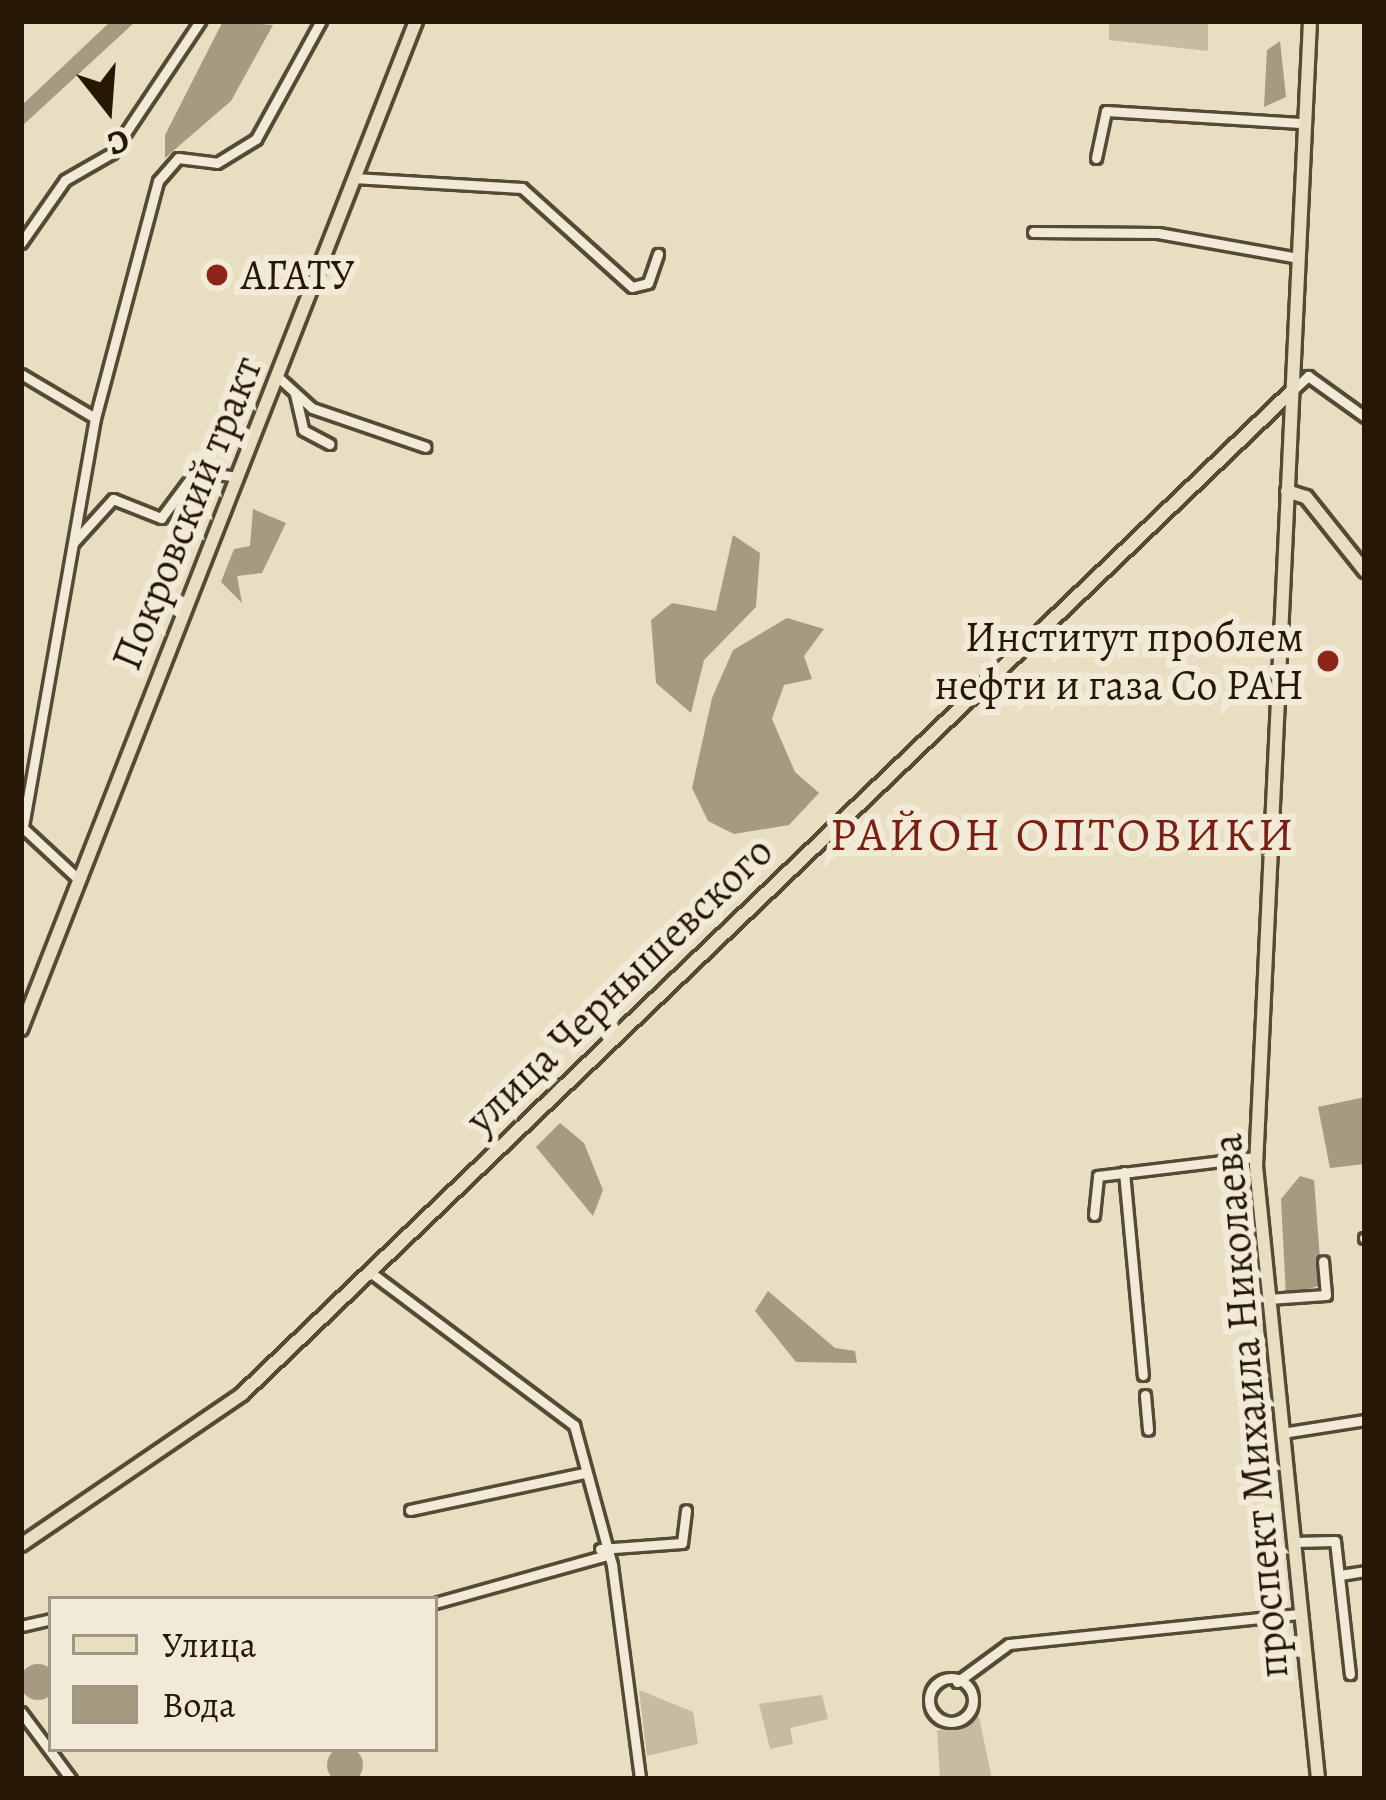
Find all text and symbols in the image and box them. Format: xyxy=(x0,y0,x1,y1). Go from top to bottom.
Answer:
north arrow xyxy=(48,48,168,168)
text: С xyxy=(102,118,135,167)
place label: АГАТУ xyxy=(241,250,355,300)
marker: АГАТУ xyxy=(204,262,230,288)
street label: Покровский тракт xyxy=(101,349,273,677)
place label: Институт проблем нефти и газа Со РАН xyxy=(934,612,1304,710)
marker: Институт проблем нефти и газа Со РАН xyxy=(1315,648,1341,674)
district label: РАЙОН ОПТОВИКИ xyxy=(829,806,1297,864)
street label: улица Чернышевского xyxy=(455,826,783,1144)
street label: проспект Михаила Николаева xyxy=(1201,1132,1299,1680)
legend xyxy=(48,1596,438,1752)
text: Улица xyxy=(162,1620,256,1669)
text: Вода xyxy=(162,1680,236,1729)

